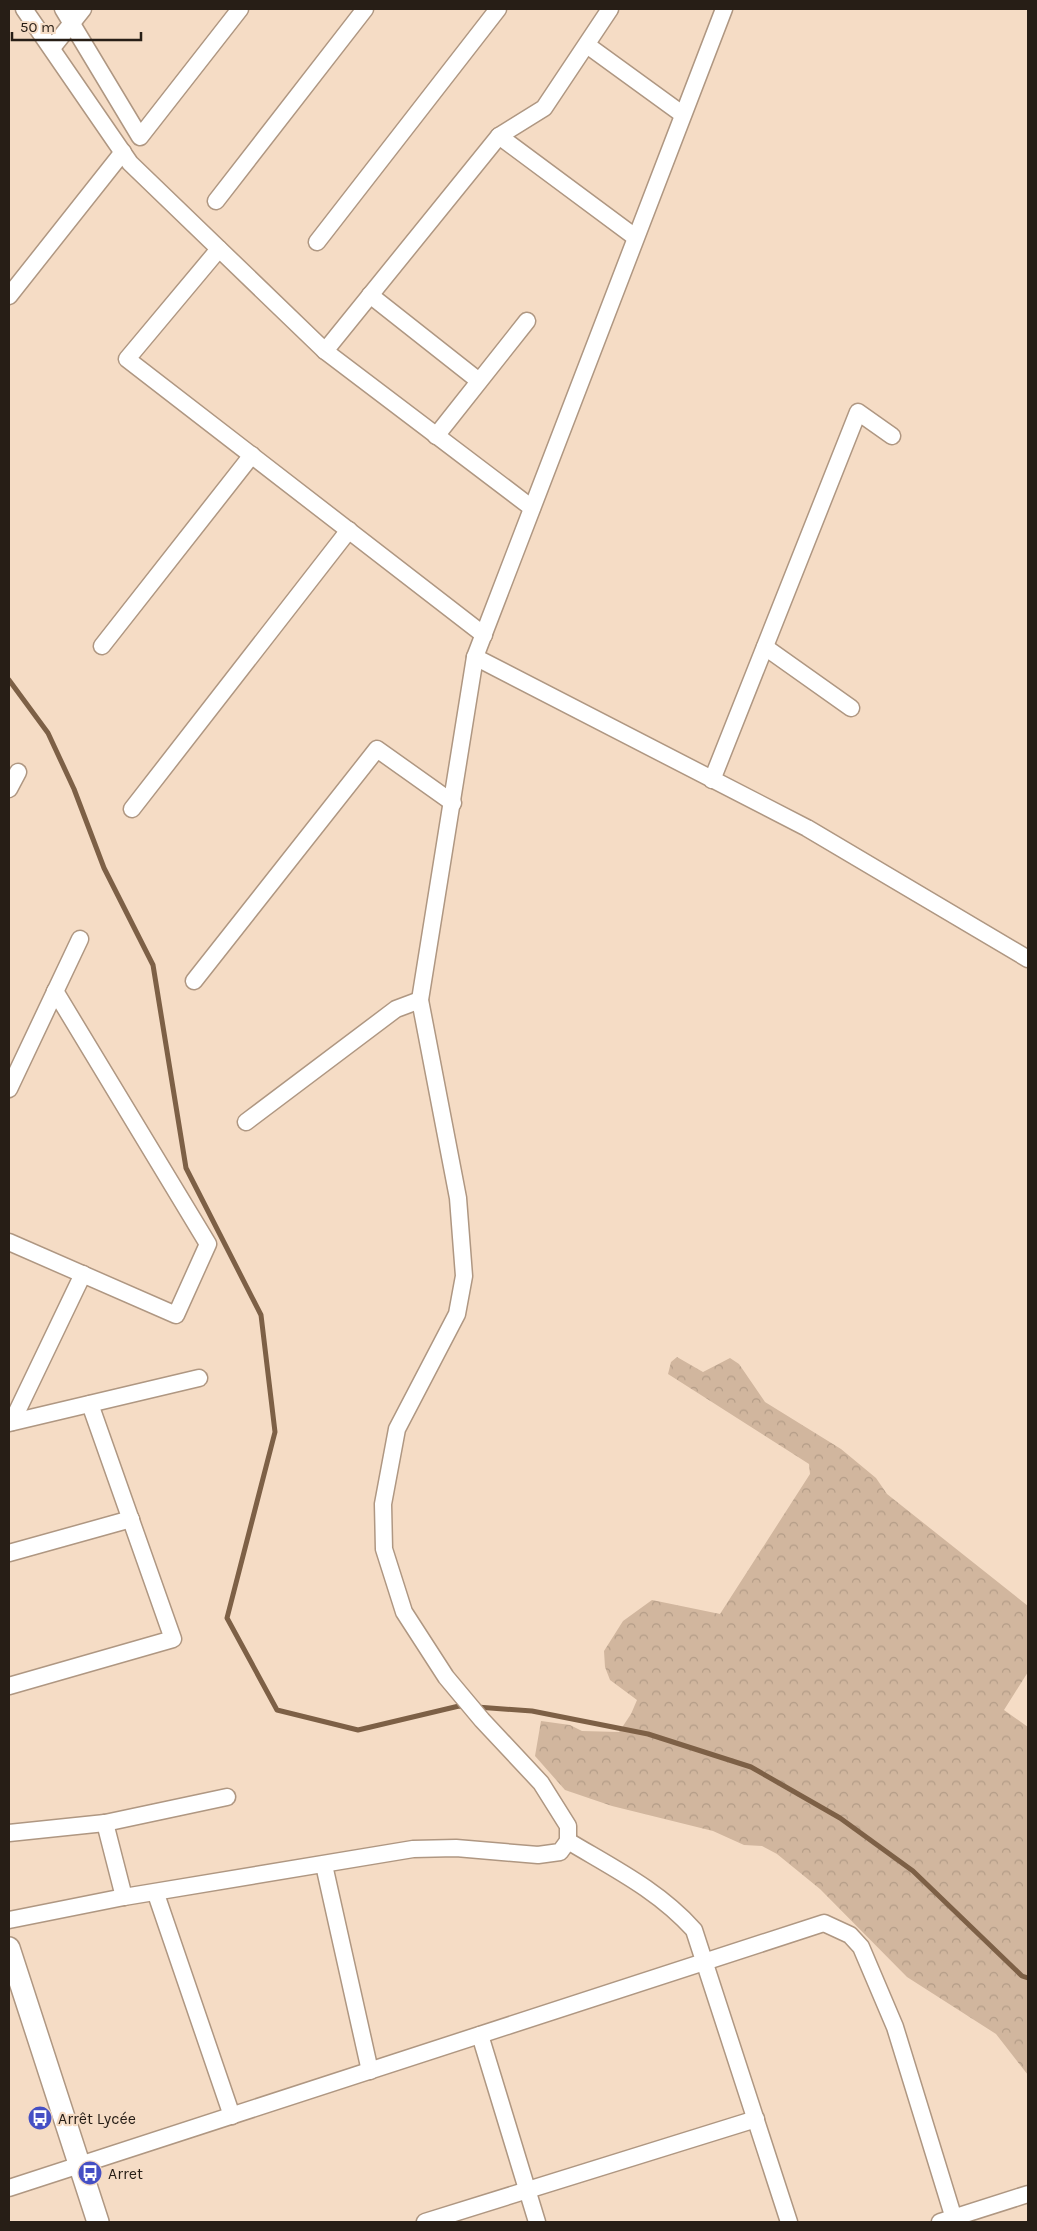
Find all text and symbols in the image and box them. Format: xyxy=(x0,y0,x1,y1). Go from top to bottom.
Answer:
scale bar xyxy=(12,10,141,42)
text: 50 m xyxy=(20,18,55,36)
bus stop icon: Arrêt Lycée xyxy=(27,2105,53,2131)
place label: Arrêt Lycée xyxy=(58,2109,136,2128)
bus stop icon: Arret xyxy=(77,2160,103,2186)
place label: Arret xyxy=(108,2164,143,2183)

